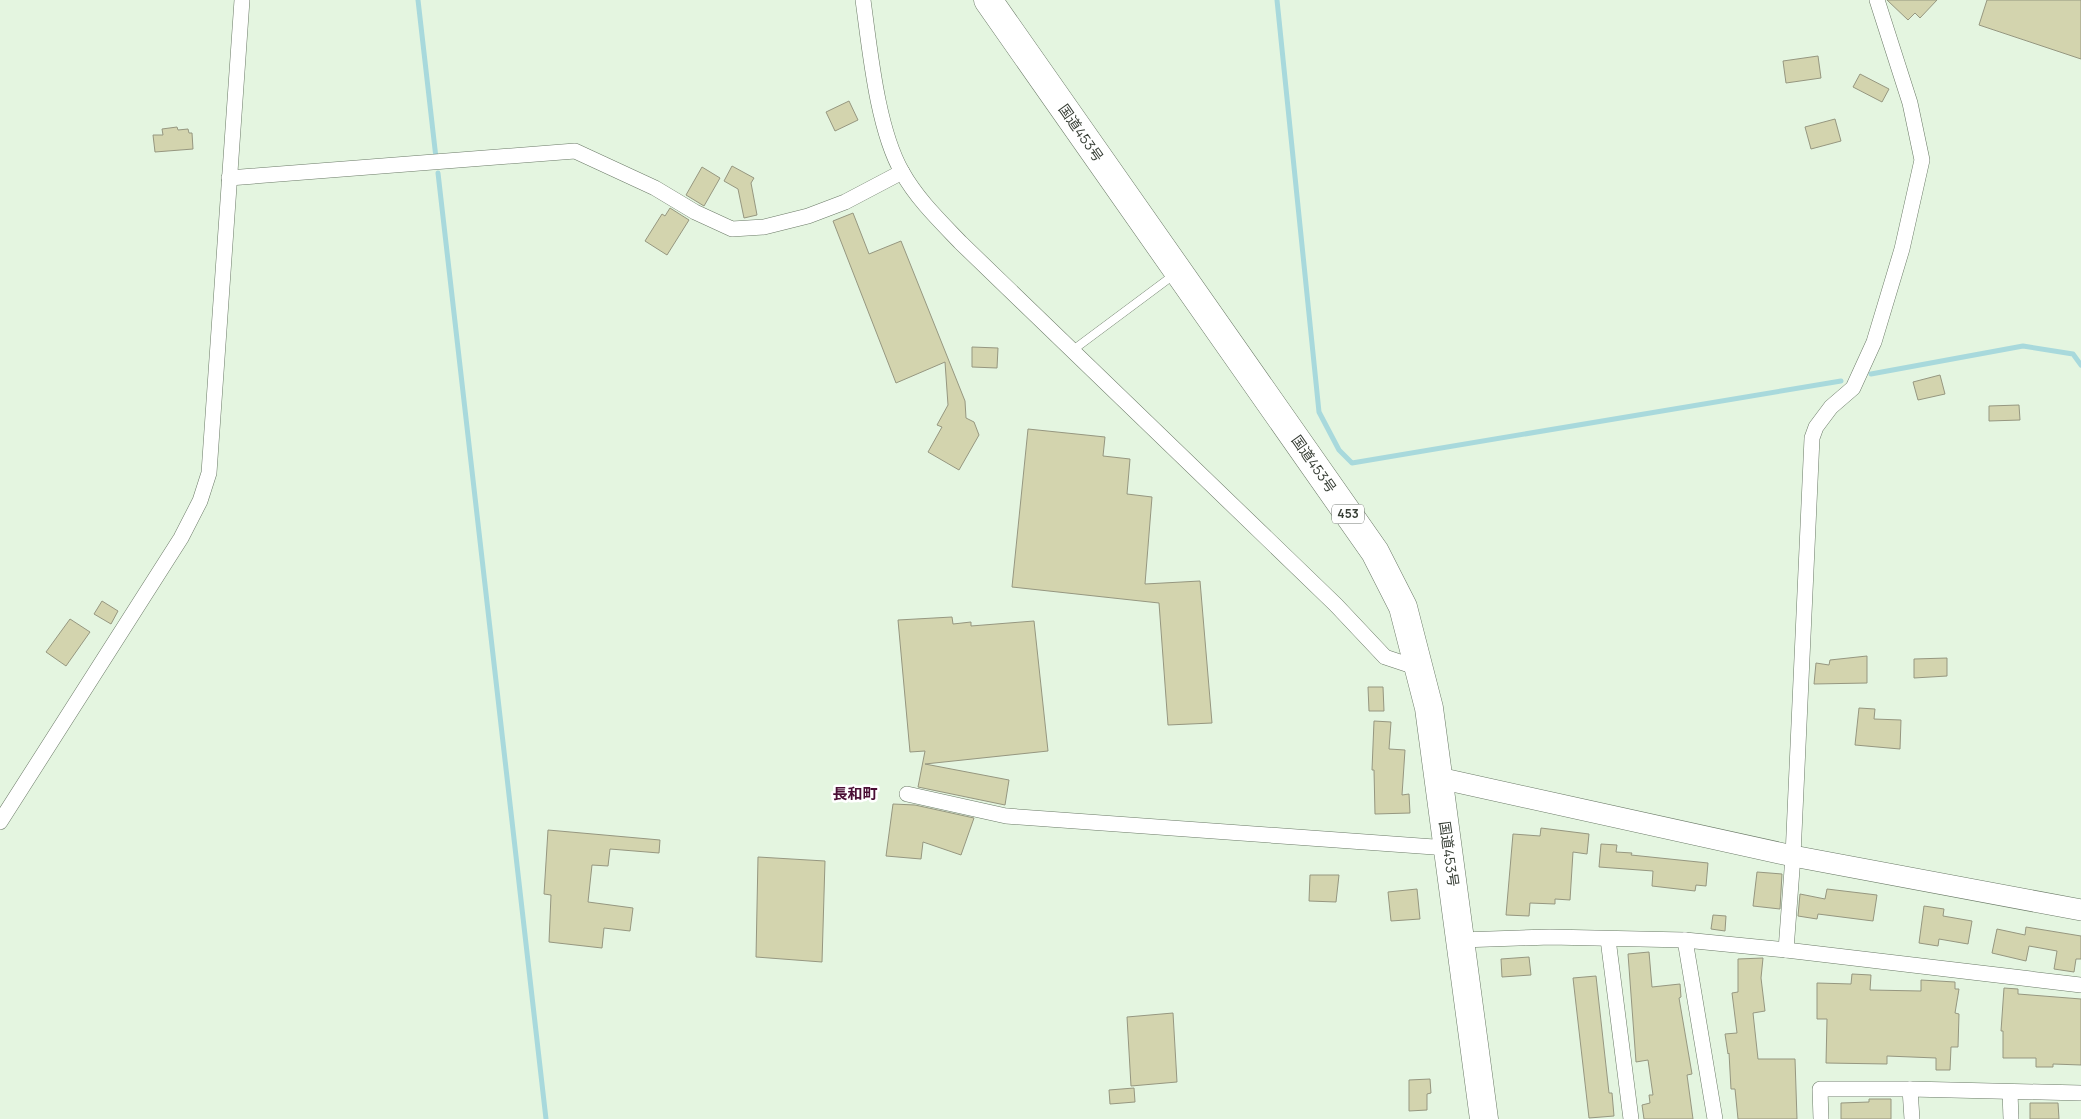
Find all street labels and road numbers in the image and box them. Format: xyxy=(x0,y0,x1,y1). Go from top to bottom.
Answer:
street label: 国道453号 xyxy=(1055,100,1108,165)
street label: 国道453号 xyxy=(1288,431,1341,496)
road number: 453 xyxy=(1332,504,1364,524)
street label: 国道453号 xyxy=(1435,820,1464,888)

